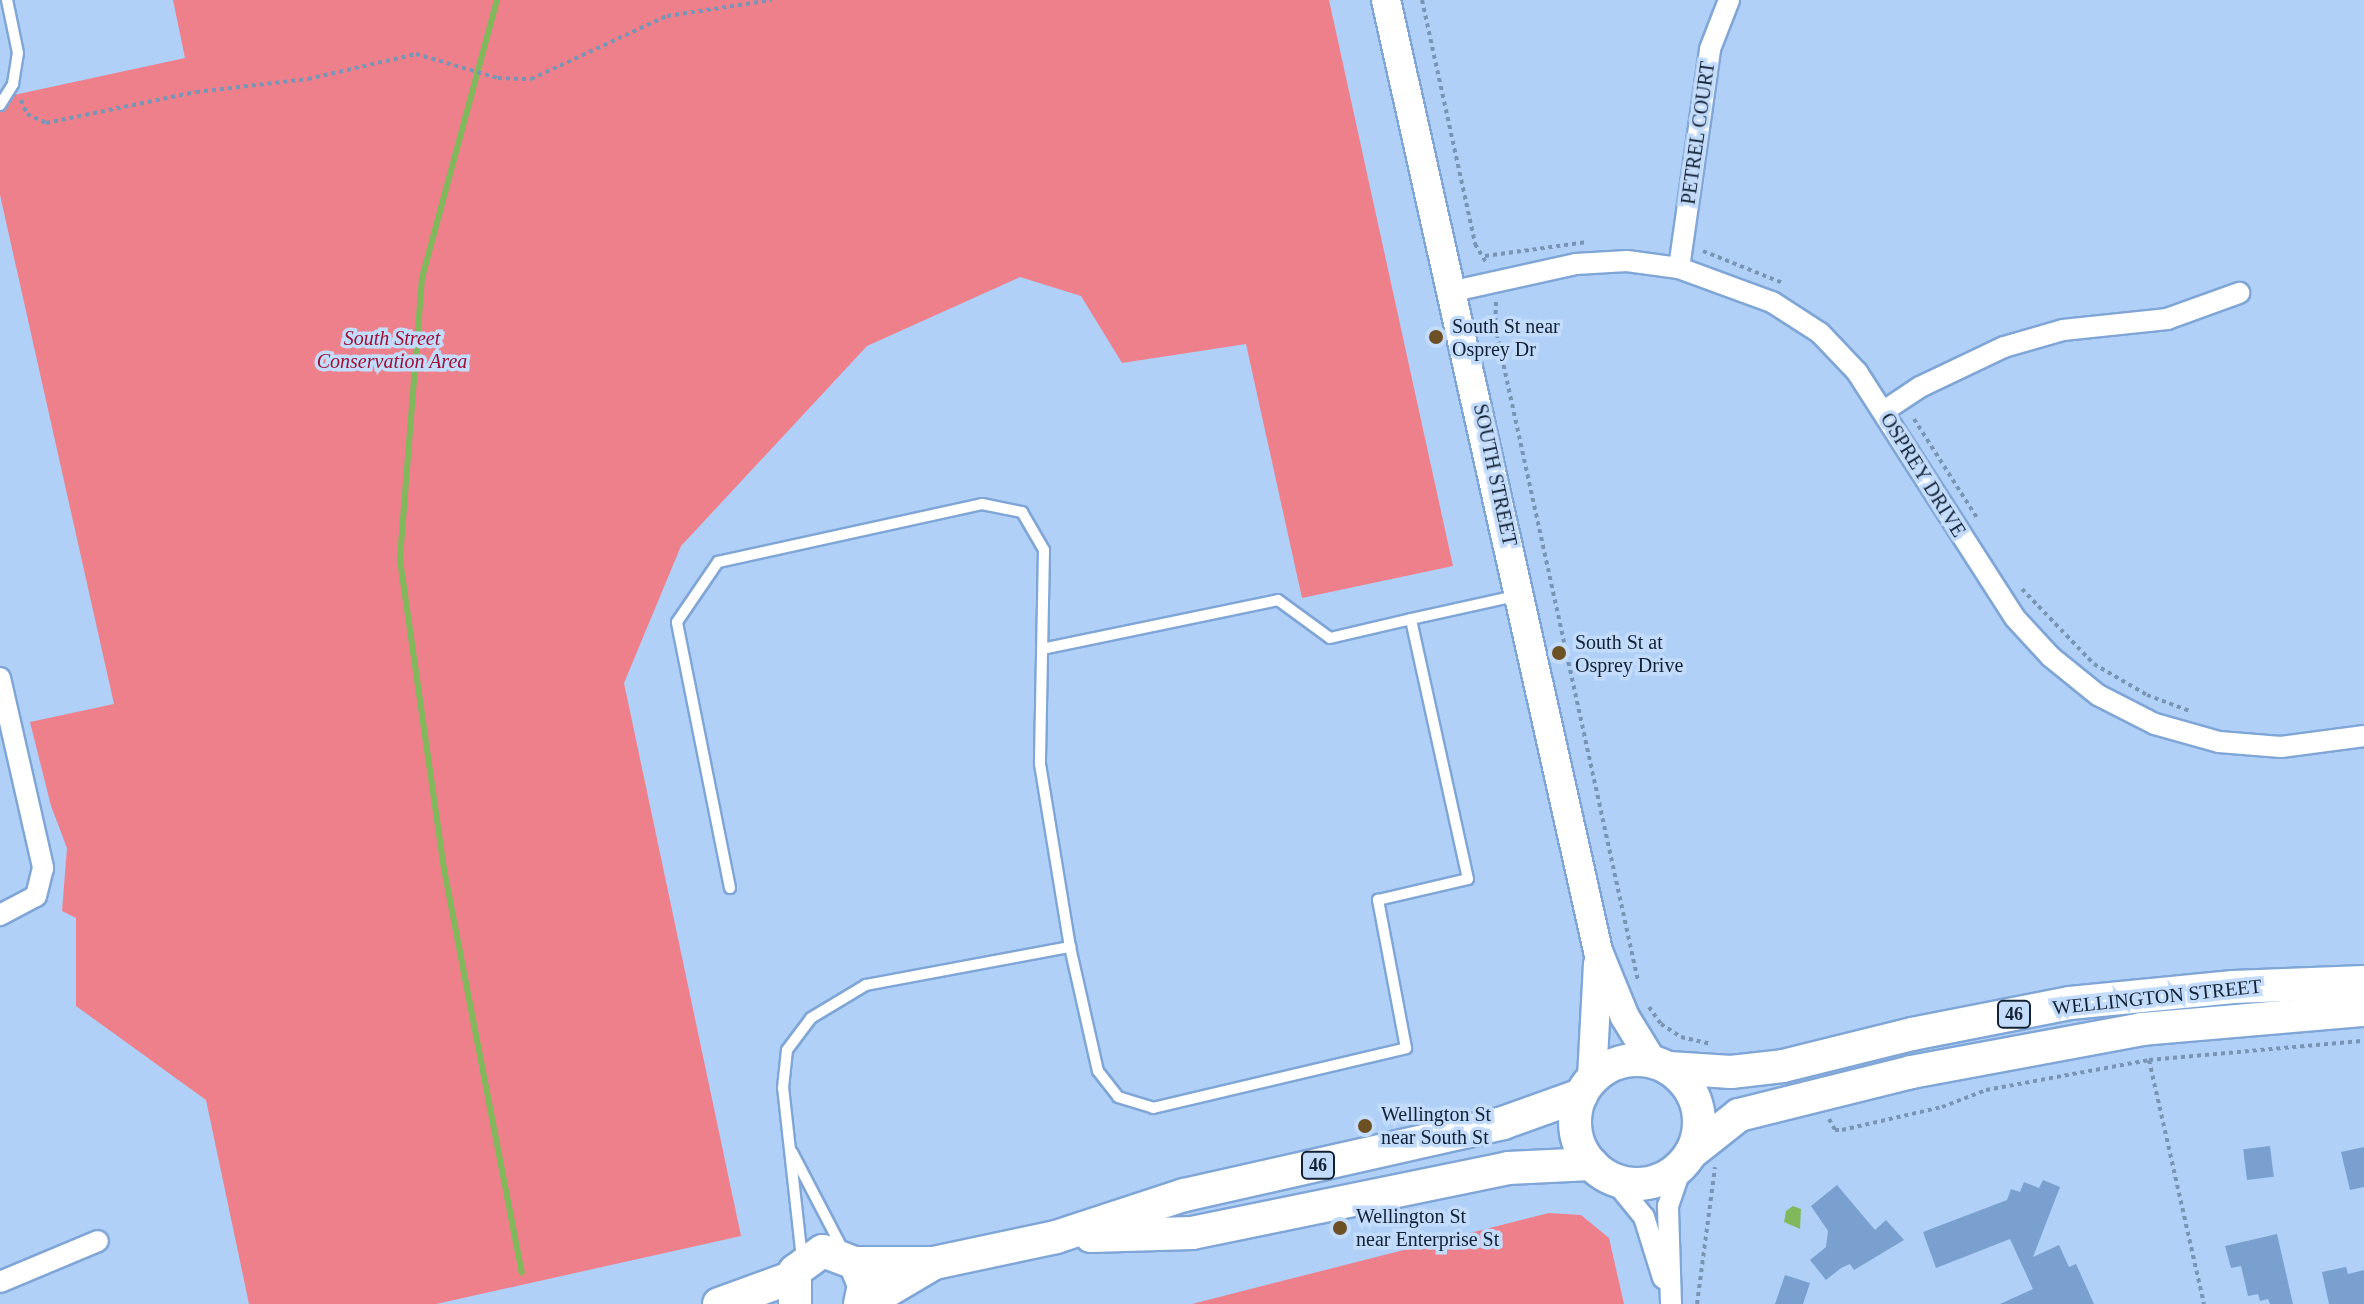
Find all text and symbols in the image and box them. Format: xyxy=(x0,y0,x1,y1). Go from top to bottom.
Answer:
street label: PETREL COURT xyxy=(1676,60,1720,206)
place label: South St near Osprey Dr xyxy=(1452,314,1560,361)
park label: South Street Conservation Area xyxy=(317,326,467,373)
marker: South St near Osprey Dr xyxy=(1427,328,1445,346)
street label: SOUTH STREET xyxy=(1468,402,1522,548)
street label: OSPREY DRIVE xyxy=(1875,408,1971,542)
place label: South St at Osprey Drive xyxy=(1575,630,1683,677)
marker: South St at Osprey Drive xyxy=(1550,644,1568,662)
street label: WELLINGTON STREET xyxy=(2051,974,2263,1020)
road number: 46 xyxy=(1996,1000,2032,1028)
place label: Wellington St near South St xyxy=(1381,1102,1491,1149)
marker: Wellington St near South St xyxy=(1356,1117,1374,1135)
road number: 46 xyxy=(1300,1151,1336,1179)
place label: Wellington St near Enterprise St xyxy=(1356,1204,1499,1251)
marker: Wellington St near Enterprise St xyxy=(1331,1219,1349,1237)

